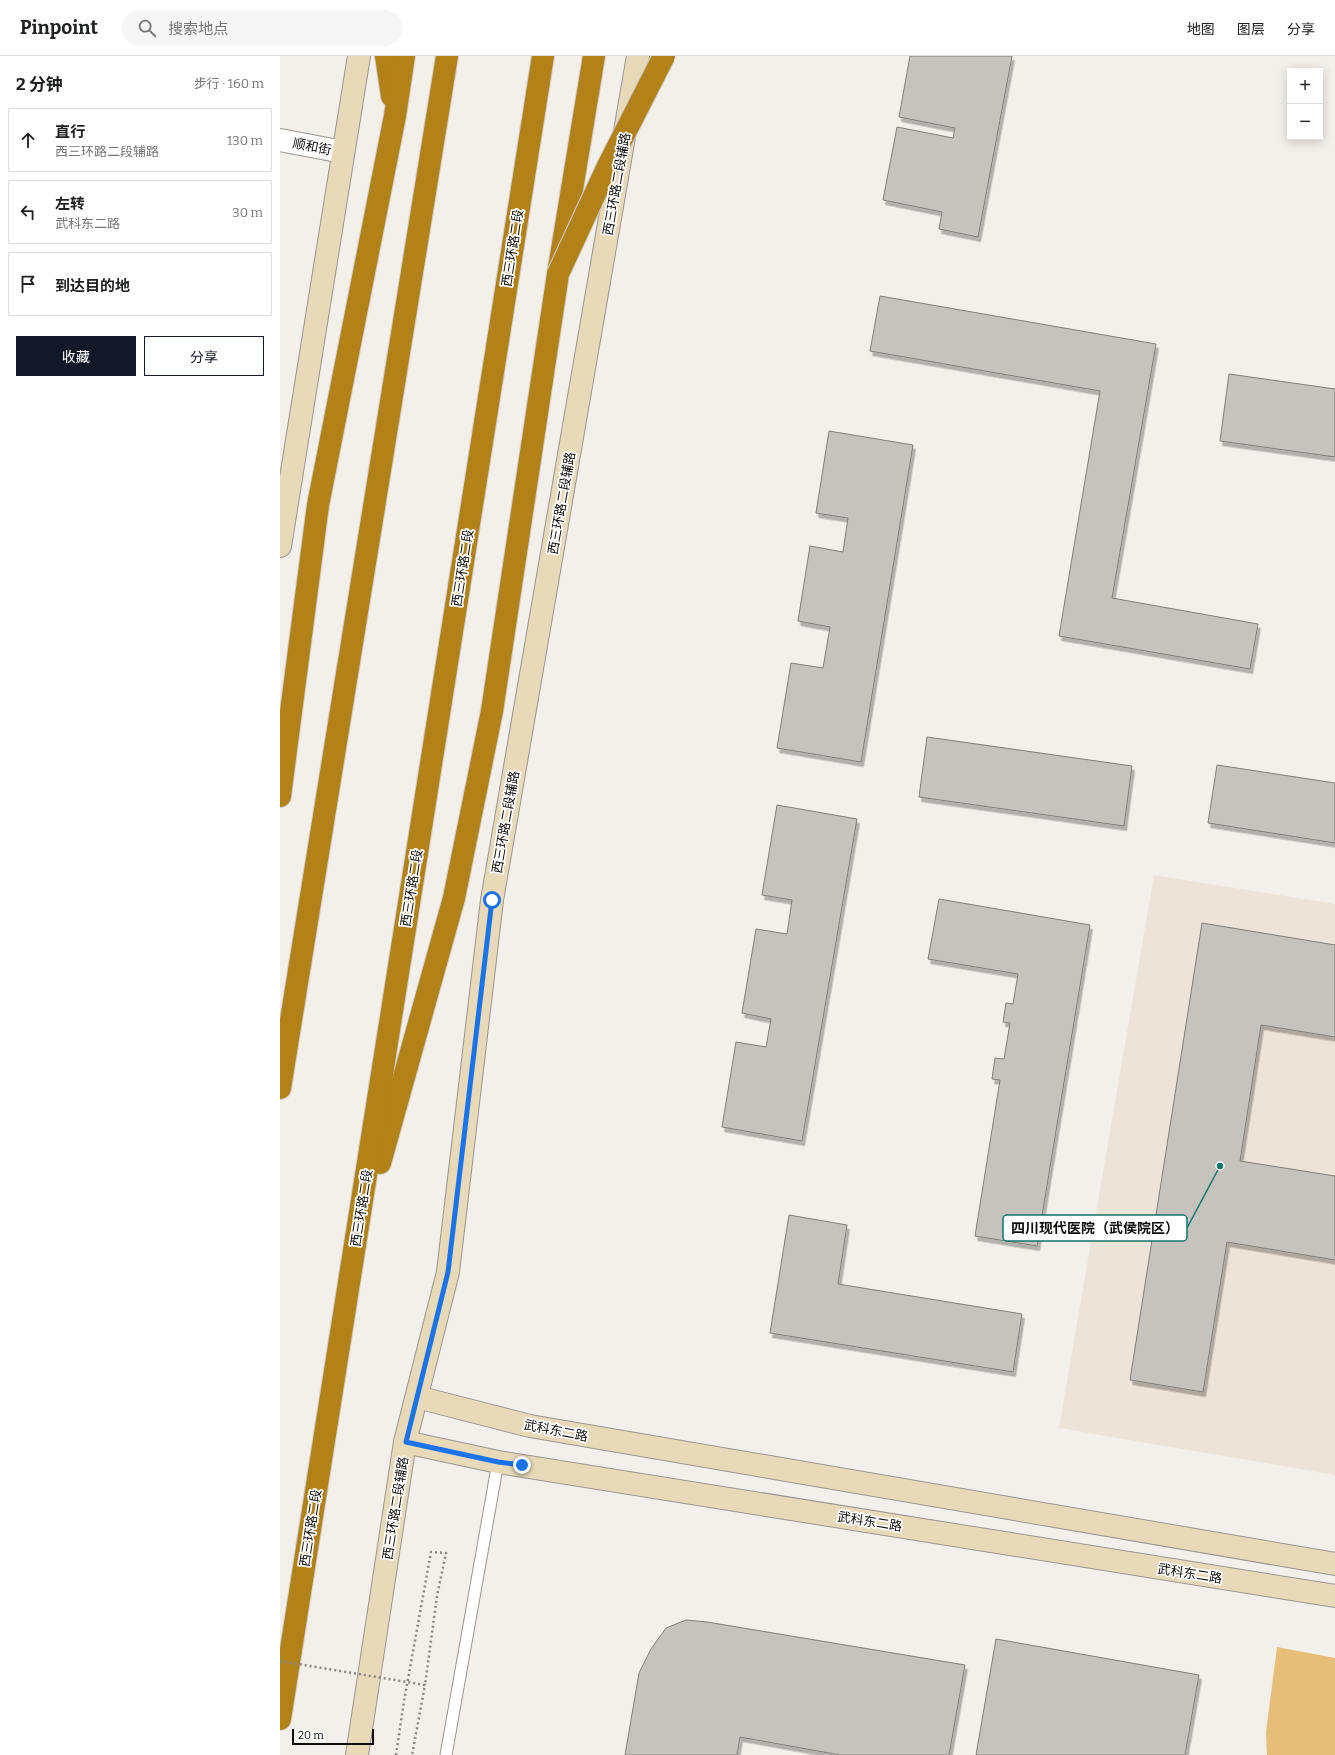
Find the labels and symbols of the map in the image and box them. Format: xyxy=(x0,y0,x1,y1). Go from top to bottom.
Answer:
street label: 西三环路二段辅路 xyxy=(600,132,633,237)
street label: 顺和街 xyxy=(291,135,332,158)
street label: 西三环路二段 xyxy=(499,208,526,288)
street label: 西三环路二段辅路 xyxy=(545,451,578,556)
street label: 西三环路二段 xyxy=(449,528,476,608)
street label: 西三环路二段辅路 xyxy=(489,770,522,875)
street label: 西三环路二段 xyxy=(398,848,425,928)
route start xyxy=(483,891,501,909)
street label: 西三环路二段 xyxy=(348,1168,375,1248)
callout: 四川现代医院（武侯院区） xyxy=(1003,1215,1187,1241)
text: 四川现代医院（武侯院区） xyxy=(1011,1220,1179,1237)
street label: 武科东二路 xyxy=(523,1417,589,1444)
street label: 西三环路二段辅路 xyxy=(380,1456,411,1561)
route end xyxy=(513,1456,531,1474)
street label: 西三环路二段 xyxy=(297,1488,324,1568)
street label: 武科东二路 xyxy=(837,1509,903,1534)
street label: 武科东二路 xyxy=(1157,1561,1223,1586)
scale bar xyxy=(292,1727,374,1746)

